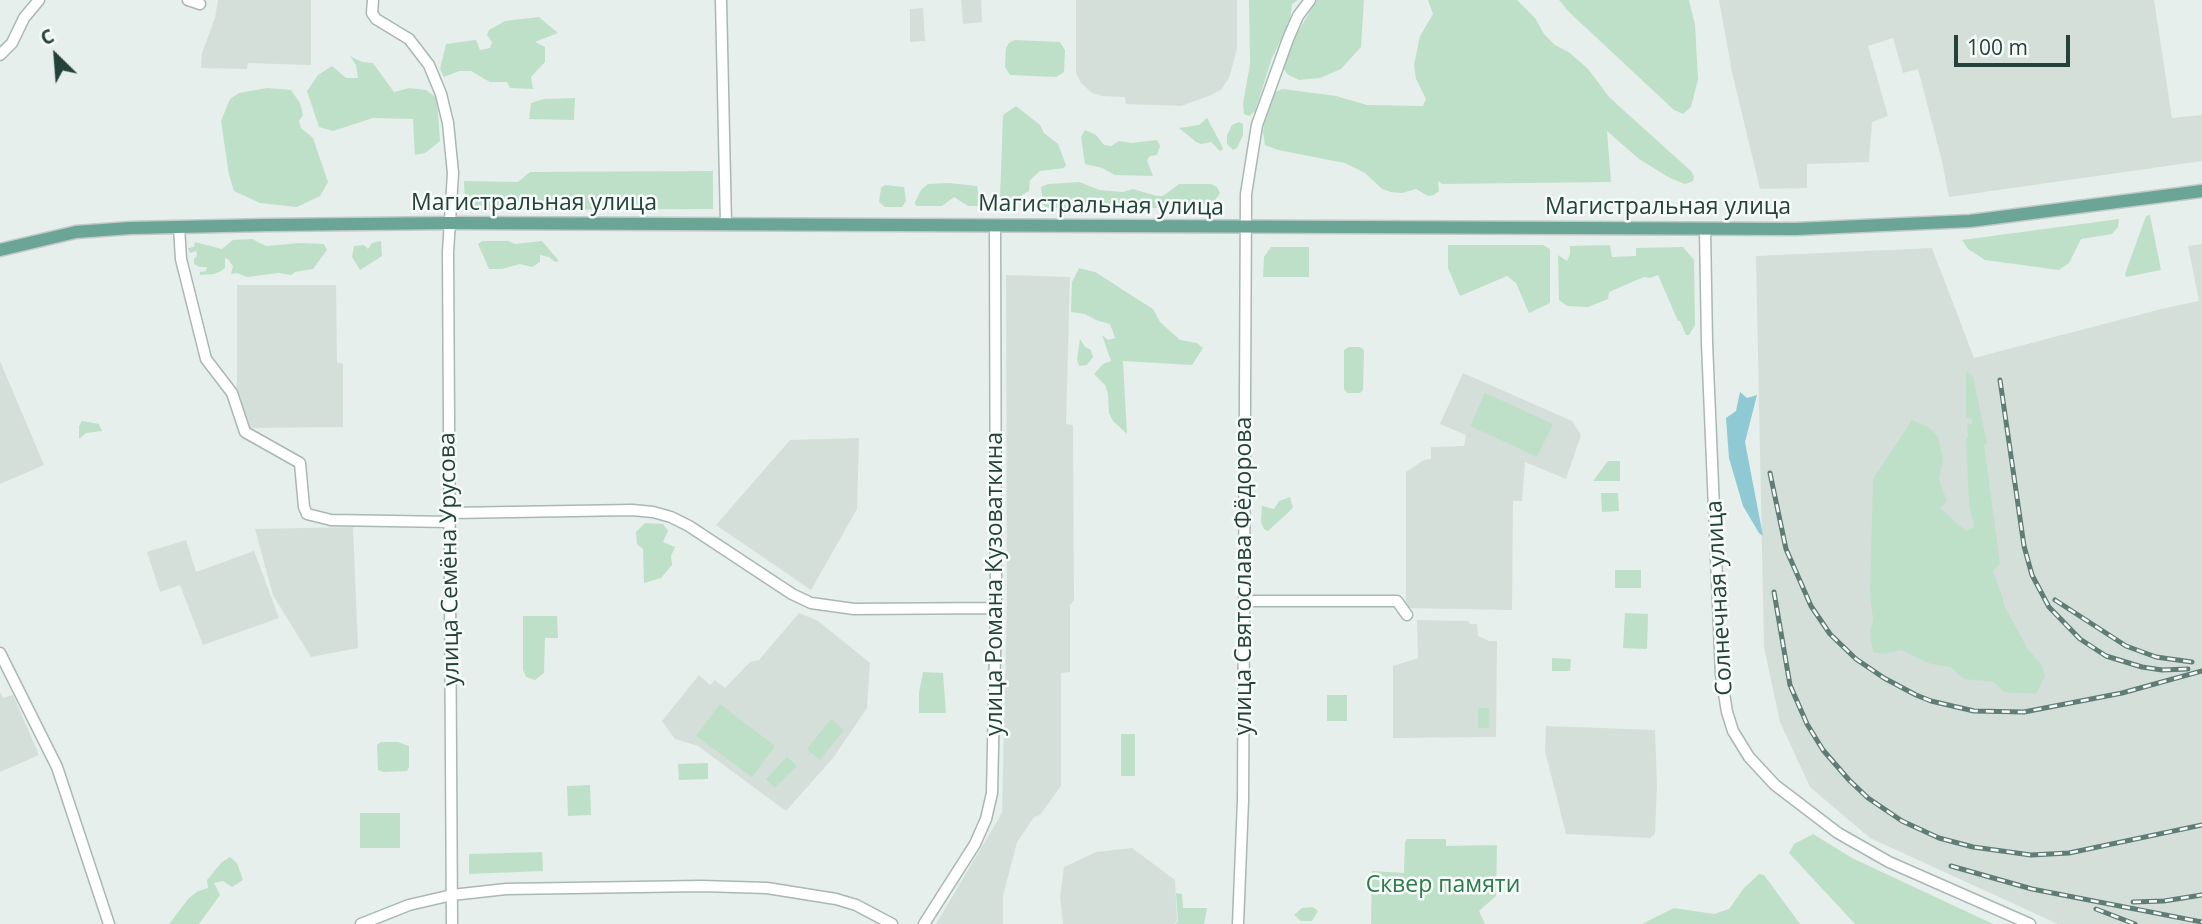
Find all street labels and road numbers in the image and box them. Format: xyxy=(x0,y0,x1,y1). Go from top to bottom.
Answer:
street label: Магистральная улица xyxy=(411,189,657,217)
street label: Магистральная улица xyxy=(978,190,1224,222)
street label: Магистральная улица xyxy=(1545,193,1791,221)
street label: улица Святослава Фёдорова xyxy=(1230,417,1258,735)
street label: улица Семёна Урусова xyxy=(434,432,466,686)
street label: улица Романа Кузоваткина xyxy=(981,432,1009,736)
street label: Солнечная улица xyxy=(1701,500,1739,696)

